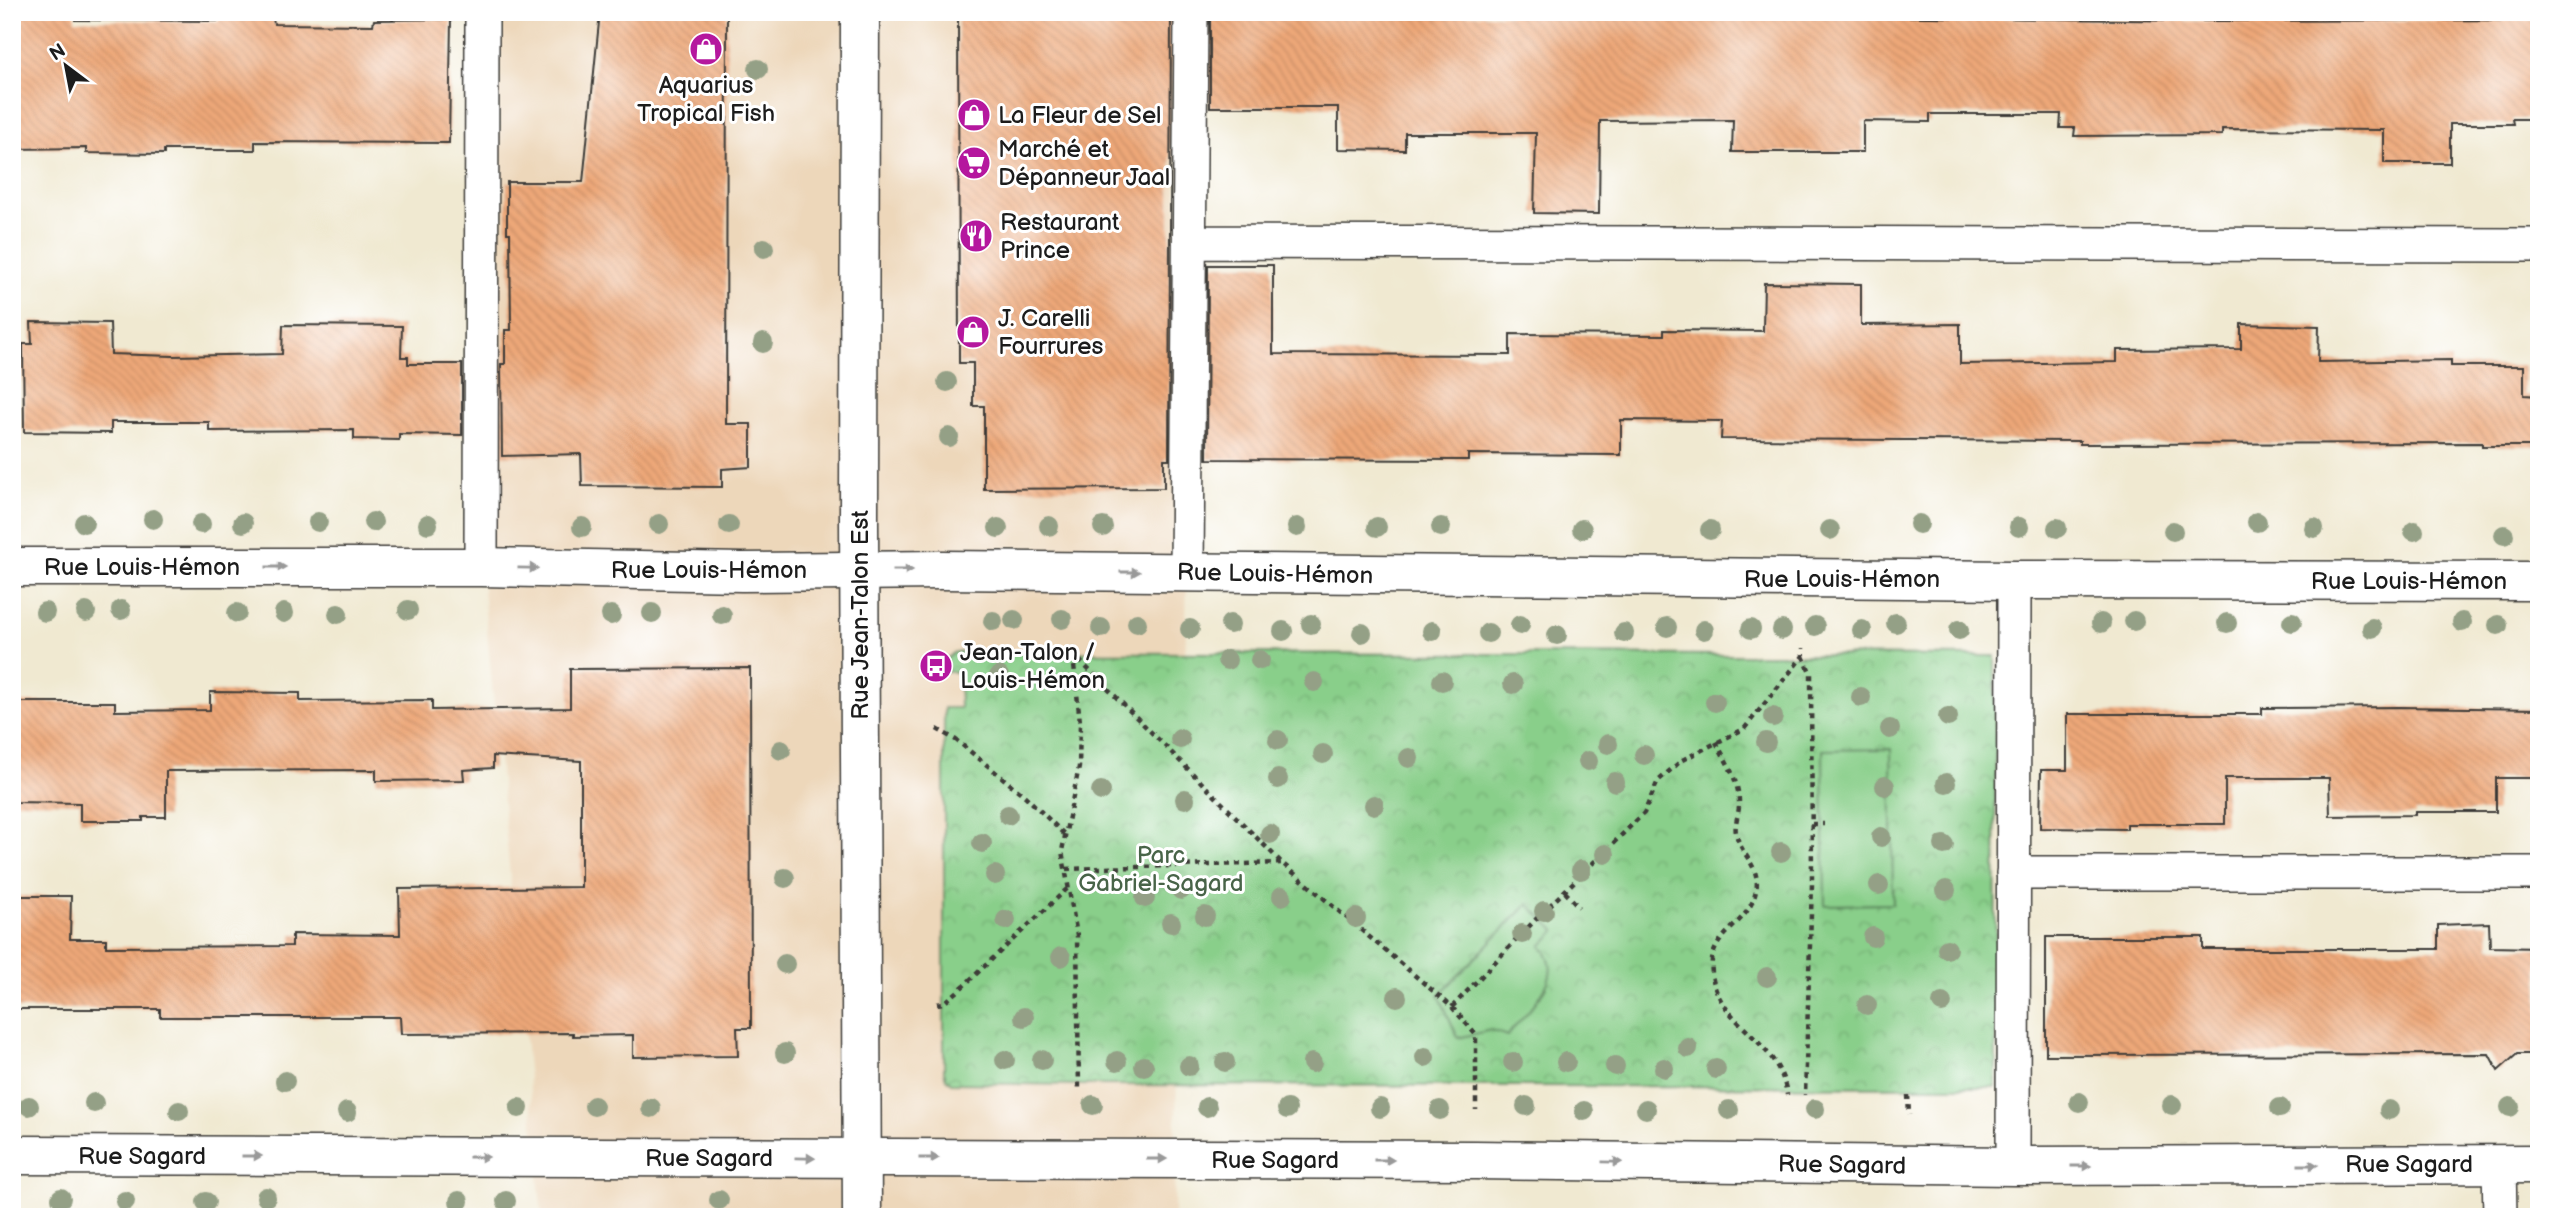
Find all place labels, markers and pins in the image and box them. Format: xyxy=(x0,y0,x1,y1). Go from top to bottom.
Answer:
shop icon: Aquarius Tropical Fish xyxy=(687,30,725,68)
place label: Aquarius Tropical Fish xyxy=(637,71,775,128)
shop icon: La Fleur de Sel xyxy=(955,96,993,134)
place label: La Fleur de Sel xyxy=(998,101,1161,130)
place label: Marché et Dépanneur Jaal xyxy=(998,135,1170,192)
supermarket icon: Marché et Dépanneur Jaal xyxy=(955,144,993,182)
place label: Restaurant Prince xyxy=(1000,208,1120,265)
restaurant icon: Restaurant Prince xyxy=(957,217,995,255)
place label: J. Carelli Fourrures xyxy=(998,304,1103,361)
shop icon: J. Carelli Fourrures xyxy=(954,313,992,351)
place label: Jean-Talon / Louis-Hémon xyxy=(960,638,1105,695)
bus stop icon: Jean-Talon / Louis-Hémon xyxy=(917,647,955,685)

